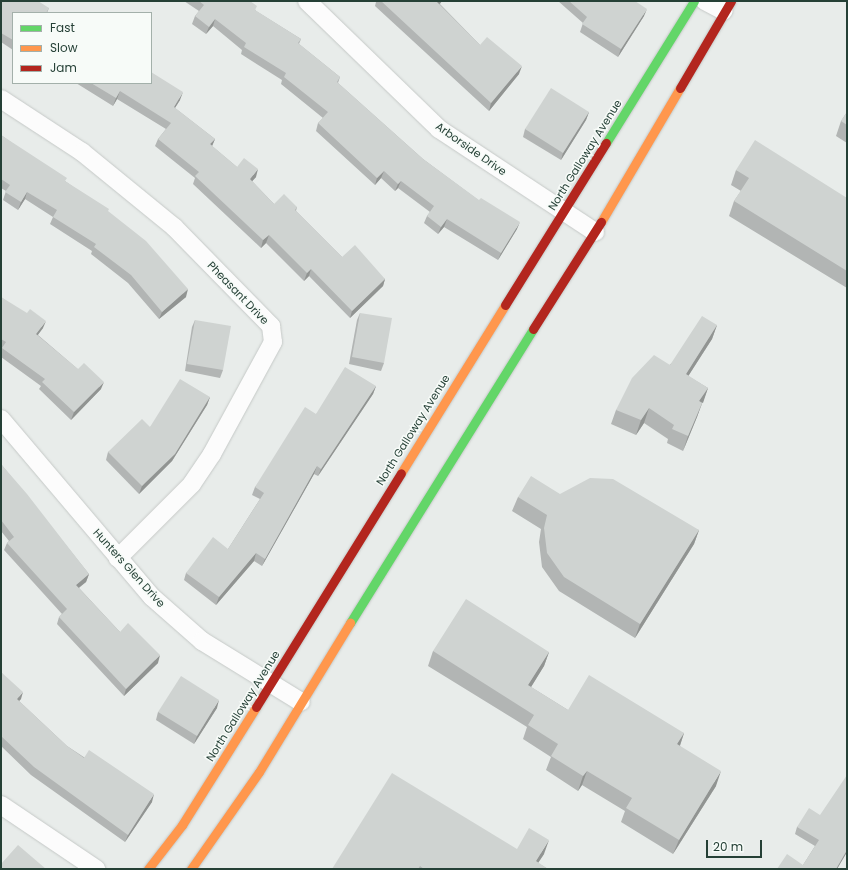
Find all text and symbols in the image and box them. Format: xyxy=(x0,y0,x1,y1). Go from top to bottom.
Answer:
legend xyxy=(12,12,152,84)
text: Fast xyxy=(50,19,75,36)
text: Slow xyxy=(50,39,78,56)
text: Jam xyxy=(50,59,77,76)
street label: North Galloway Avenue xyxy=(545,97,625,213)
street label: Arborside Drive xyxy=(433,120,509,178)
street label: Pheasant Drive xyxy=(205,259,271,327)
street label: North Galloway Avenue xyxy=(373,372,453,488)
street label: Hunters Glen Drive xyxy=(90,526,168,610)
street label: North Galloway Avenue xyxy=(203,648,283,764)
scale bar xyxy=(708,832,764,858)
text: 20 m xyxy=(713,838,743,855)

